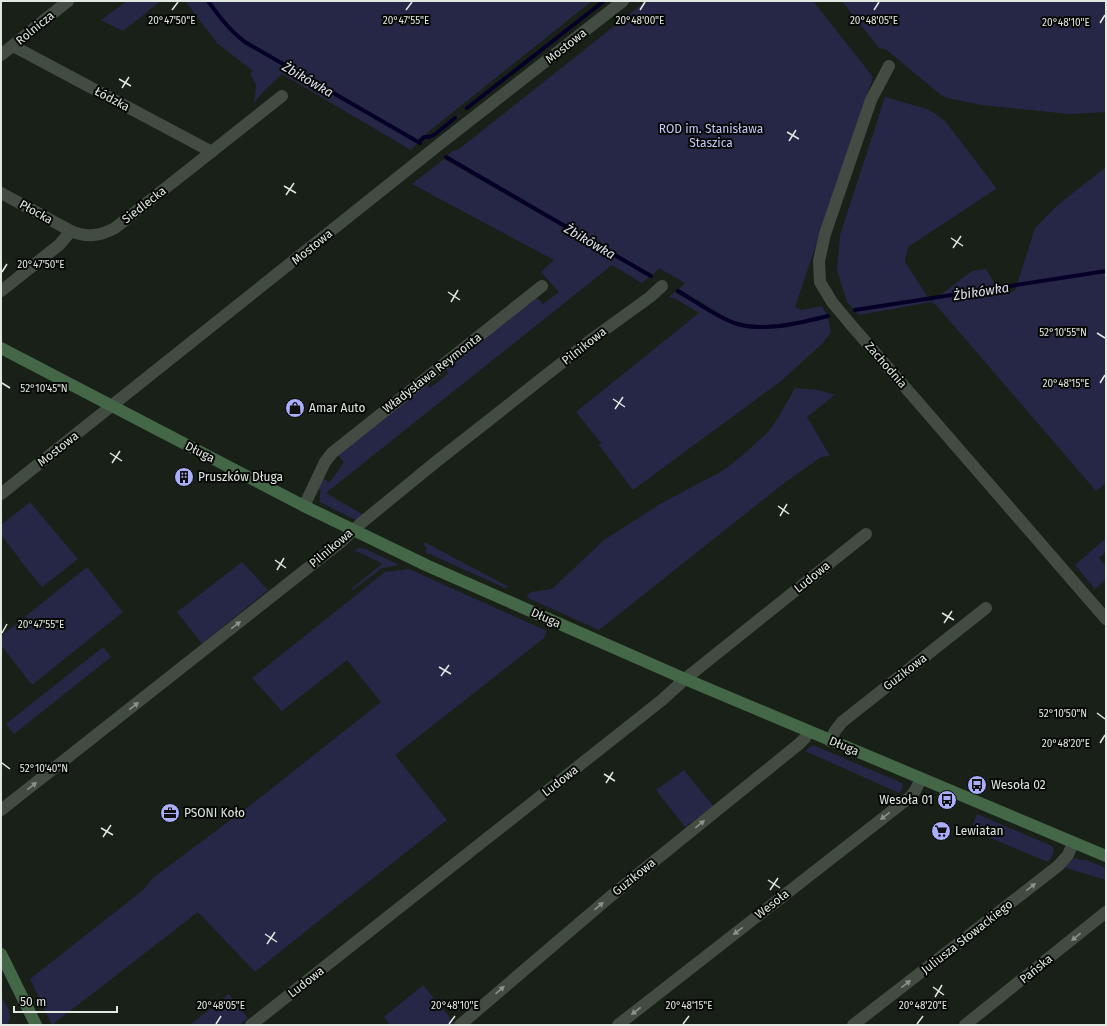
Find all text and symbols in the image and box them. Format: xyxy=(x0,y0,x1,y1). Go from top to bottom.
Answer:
street label: Rolnicza xyxy=(13,8,57,48)
text: 20°47'50"E xyxy=(148,15,196,27)
text: 20°47'55"E xyxy=(383,15,429,27)
text: 20°48'00"E xyxy=(616,15,664,27)
text: 20°48'05"E xyxy=(850,15,898,27)
text: 20°48'10"E xyxy=(1042,17,1090,29)
street label: Mostowa xyxy=(543,26,589,66)
water label: Żbikówka xyxy=(279,58,336,100)
street label: Łódzka xyxy=(92,84,132,114)
park label: ROD im. Stanisława Staszica xyxy=(659,122,763,150)
street label: Siedlecka xyxy=(119,184,169,226)
street label: Płocka xyxy=(17,197,55,227)
water label: Żbikówka xyxy=(561,220,618,262)
street label: Mostowa xyxy=(289,226,335,268)
text: 20°47'50"E xyxy=(17,259,65,271)
water label: Żbikówka xyxy=(951,280,1010,303)
street label: Pilnikowa xyxy=(559,324,609,368)
text: 52°10'55"N xyxy=(1039,327,1087,339)
street label: Władysława Reymonta xyxy=(380,330,484,416)
street label: Zachodnia xyxy=(862,339,910,391)
text: 20°48'15"E xyxy=(1042,378,1090,390)
text: 52°10'45"N xyxy=(20,383,68,395)
shop icon: Amar Auto xyxy=(284,397,306,419)
place label: Amar Auto xyxy=(309,401,366,415)
street label: Mostowa xyxy=(35,429,81,469)
street label: Długa xyxy=(183,439,217,465)
building icon: Pruszków Długa xyxy=(173,466,195,488)
place label: Pruszków Długa xyxy=(198,470,283,484)
street label: Pilnikowa xyxy=(306,526,356,570)
street label: Ludowa xyxy=(791,558,833,596)
street label: Długa xyxy=(529,605,563,631)
text: 20°47'55"E xyxy=(18,619,64,631)
one-way arrow xyxy=(230,621,241,629)
street label: Guzikowa xyxy=(881,651,929,693)
one-way arrow xyxy=(128,701,139,710)
text: 52°10'50"N xyxy=(1039,708,1087,720)
street label: Długa xyxy=(827,734,861,758)
text: 20°48'20"E xyxy=(1042,738,1090,750)
text: 52°10'40"N xyxy=(20,763,68,775)
street label: Ludowa xyxy=(539,763,581,799)
bus stop icon: Wesoła 02 xyxy=(966,774,988,796)
place label: Wesoła 02 xyxy=(991,778,1046,792)
one-way arrow xyxy=(26,782,37,791)
bus stop icon: Wesoła 01 xyxy=(936,789,958,811)
place label: Wesoła 01 xyxy=(879,793,933,807)
office icon: PSONI Koło xyxy=(159,802,181,824)
place label: PSONI Koło xyxy=(184,806,245,820)
one-way arrow xyxy=(879,812,890,820)
one-way arrow xyxy=(694,819,705,828)
supermarket icon: Lewiatan xyxy=(930,820,952,842)
place label: Lewiatan xyxy=(955,824,1004,838)
street label: Guzikowa xyxy=(610,855,658,899)
one-way arrow xyxy=(1025,883,1036,891)
street label: Wesoła xyxy=(752,886,792,922)
street label: Juliusza Słowackiego xyxy=(919,897,1015,977)
one-way arrow xyxy=(594,901,604,910)
one-way arrow xyxy=(733,927,744,935)
one-way arrow xyxy=(1070,932,1081,941)
street label: Pańska xyxy=(1017,952,1055,986)
street label: Ludowa xyxy=(285,964,327,1000)
one-way arrow xyxy=(900,980,911,988)
one-way arrow xyxy=(495,986,506,995)
scale bar xyxy=(14,988,117,1014)
text: 50 m xyxy=(20,995,46,1009)
text: 20°48'05"E xyxy=(197,1000,245,1012)
text: 20°48'10"E xyxy=(431,1000,479,1012)
text: 20°48'15"E xyxy=(665,1000,713,1012)
text: 20°48'20"E xyxy=(899,1000,947,1012)
one-way arrow xyxy=(631,1007,642,1015)

